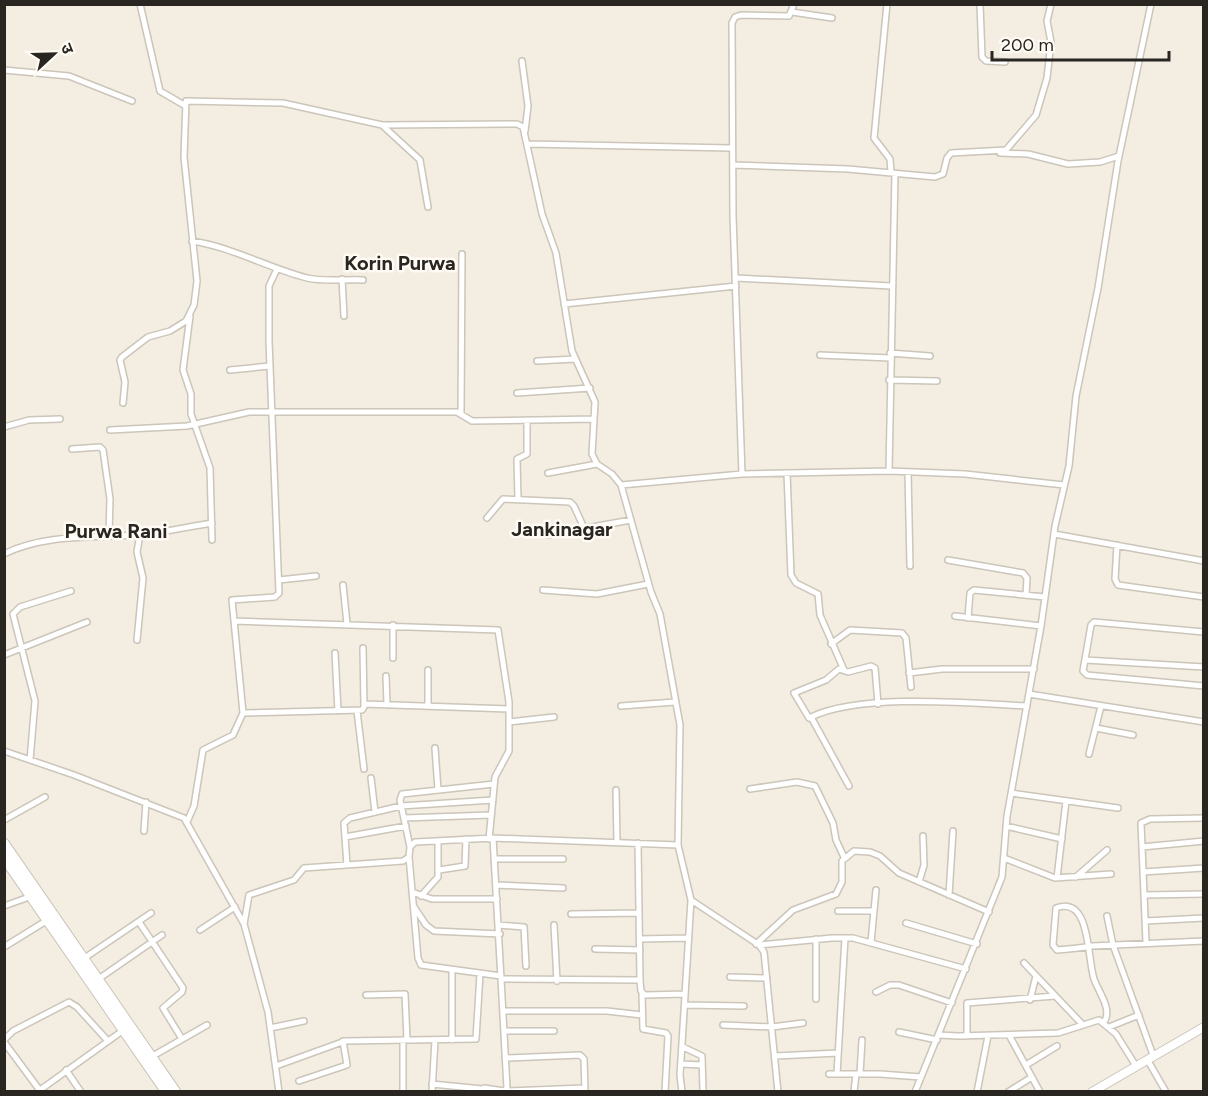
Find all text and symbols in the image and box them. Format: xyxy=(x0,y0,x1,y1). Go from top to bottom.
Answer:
north arrow xyxy=(24,24,84,84)
scale bar xyxy=(992,24,1169,62)
text: 200 m xyxy=(1001,34,1054,56)
text: उ xyxy=(57,41,78,57)
district label: Korin Purwa xyxy=(344,251,456,275)
district label: Jankinagar xyxy=(511,517,613,541)
district label: Purwa Rani xyxy=(65,519,167,543)

